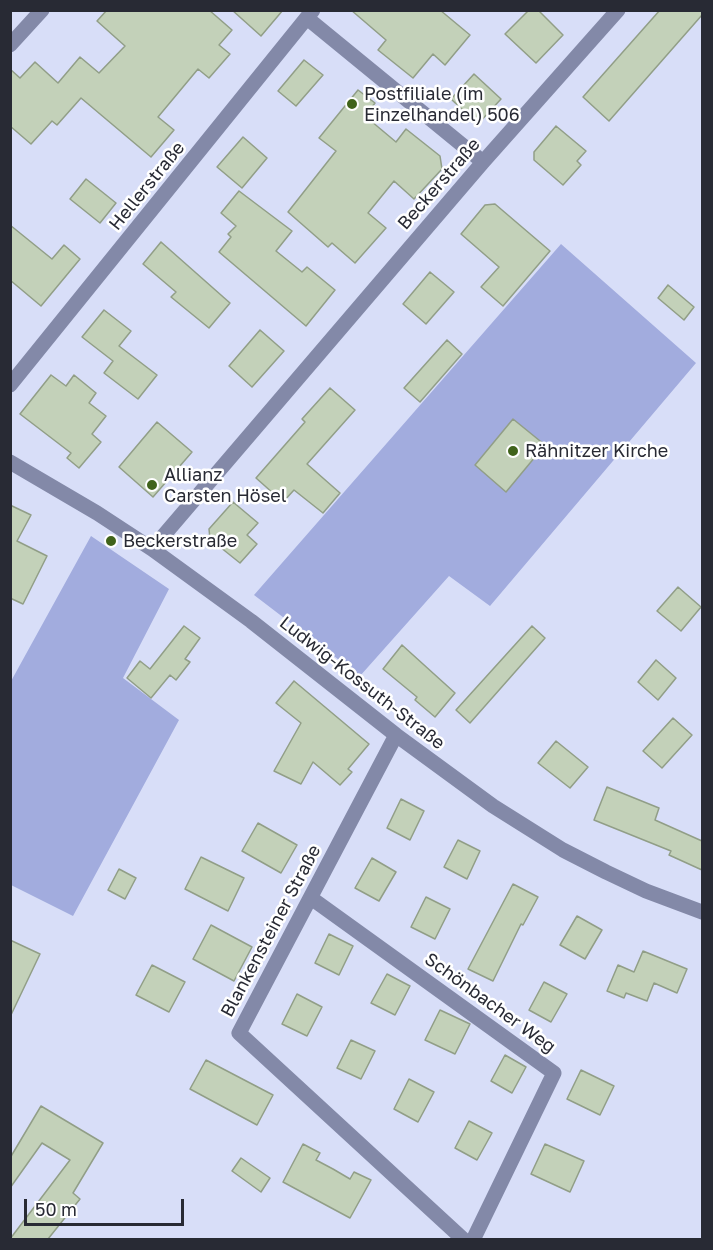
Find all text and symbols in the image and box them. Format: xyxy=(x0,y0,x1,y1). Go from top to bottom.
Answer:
place label: Postfiliale (im Einzelhandel) 506 xyxy=(364,83,520,125)
marker: Postfiliale (im Einzelhandel) 506 xyxy=(345,97,359,111)
street label: Beckerstraße xyxy=(393,134,485,234)
street label: Hellerstraße xyxy=(105,137,189,235)
place label: Rähnitzer Kirche xyxy=(525,440,668,462)
marker: Rähnitzer Kirche xyxy=(506,444,520,458)
place label: Allianz Carsten Hösel xyxy=(164,464,286,506)
marker: Allianz Carsten Hösel xyxy=(145,478,159,492)
place label: Beckerstraße xyxy=(123,530,237,552)
marker: Beckerstraße xyxy=(104,534,118,548)
street label: Ludwig-Kossuth-Straße xyxy=(275,612,449,754)
street label: Blankensteiner Straße xyxy=(216,841,326,1021)
street label: Schönbacher Weg xyxy=(420,948,560,1058)
scale bar xyxy=(27,1187,188,1225)
text: 50 m xyxy=(35,1198,77,1220)

